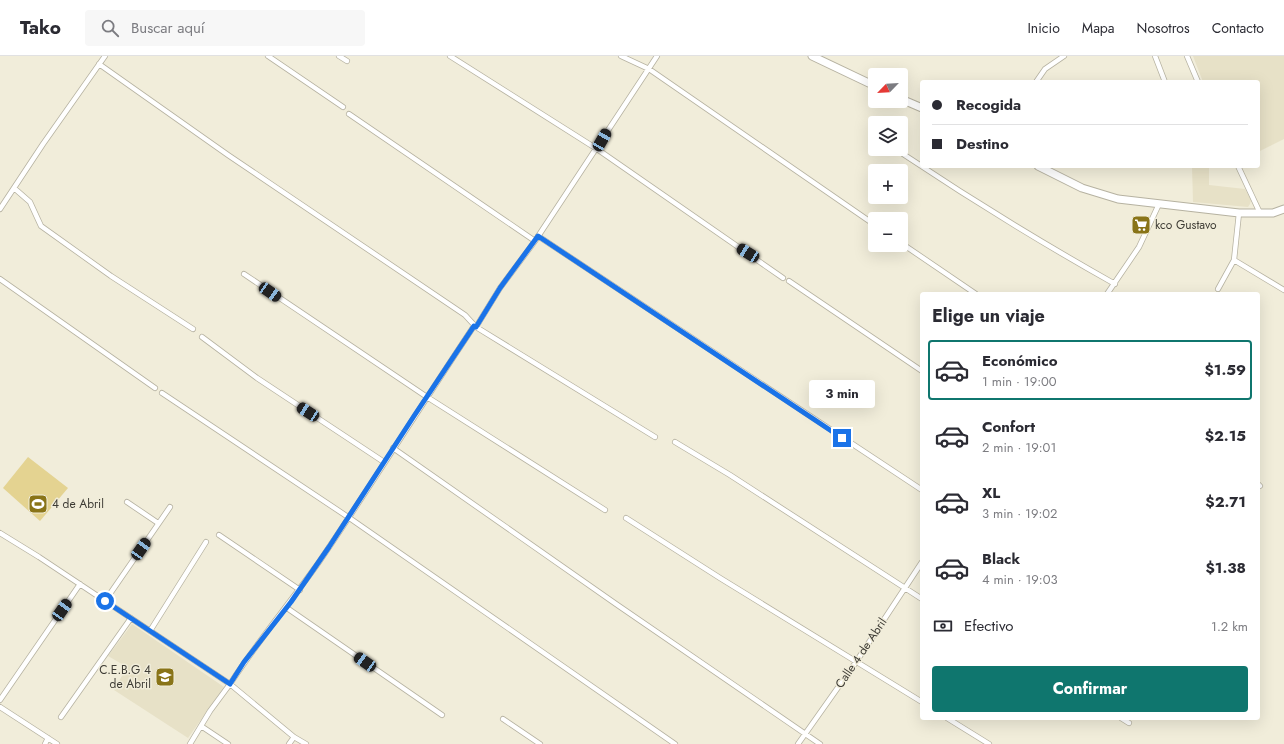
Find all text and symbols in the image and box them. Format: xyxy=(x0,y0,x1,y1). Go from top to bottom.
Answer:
search box xyxy=(85,10,365,46)
text: Tako xyxy=(20,14,61,41)
icon: search xyxy=(99,17,121,39)
text: Buscar aquí xyxy=(131,17,205,39)
text: Inicio xyxy=(1027,18,1060,38)
text: Mapa xyxy=(1082,18,1115,38)
text: Nosotros xyxy=(1137,18,1190,38)
text: Contacto xyxy=(1212,18,1264,38)
north arrow xyxy=(868,68,908,108)
map controls xyxy=(868,68,908,252)
text: Recogida xyxy=(956,94,1021,116)
button: layers xyxy=(868,116,908,156)
car xyxy=(591,127,613,153)
text: Destino xyxy=(956,133,1009,155)
button: + xyxy=(868,164,908,204)
button: − xyxy=(868,212,908,252)
supermarket icon: kco Gustavo xyxy=(1130,214,1152,236)
place label: kco Gustavo xyxy=(1155,216,1217,234)
car xyxy=(735,242,761,264)
car xyxy=(257,280,283,304)
text: Elige un viaje xyxy=(932,303,1045,329)
text: Económico xyxy=(982,350,1057,372)
icon: car xyxy=(934,352,970,388)
text: $1.59 xyxy=(1204,359,1246,381)
text: 1 min · 19:00 xyxy=(982,372,1057,391)
callout: 3 min xyxy=(809,380,875,408)
text: 3 min xyxy=(825,384,859,403)
car xyxy=(295,400,321,424)
text: Confort xyxy=(982,416,1035,438)
icon: car xyxy=(934,418,970,454)
text: $2.15 xyxy=(1205,425,1246,447)
route end xyxy=(833,429,851,447)
text: 2 min · 19:01 xyxy=(982,438,1056,457)
text: XL xyxy=(982,482,1000,504)
icon: car xyxy=(934,484,970,520)
text: $2.71 xyxy=(1205,491,1246,513)
sports icon: 4 de Abril xyxy=(27,493,49,515)
place label: 4 de Abril xyxy=(52,495,104,513)
text: 3 min · 19:02 xyxy=(982,504,1057,523)
car xyxy=(129,536,153,562)
text: Black xyxy=(982,548,1020,570)
icon: car xyxy=(934,550,970,586)
text: $1.38 xyxy=(1205,557,1246,579)
text: 4 min · 19:03 xyxy=(982,570,1058,589)
route start xyxy=(96,592,114,610)
car xyxy=(50,597,74,623)
street label: Calle 4 de Abril xyxy=(831,614,891,692)
icon: cash xyxy=(932,615,954,637)
text: Efectivo xyxy=(964,615,1014,637)
text: 1.2 km xyxy=(1211,617,1248,636)
car xyxy=(352,650,378,674)
place label: C.E.B.G 4 de Abril xyxy=(99,661,151,693)
school or university icon: C.E.B.G 4 de Abril xyxy=(154,666,176,688)
button: Confirmar xyxy=(932,666,1248,712)

